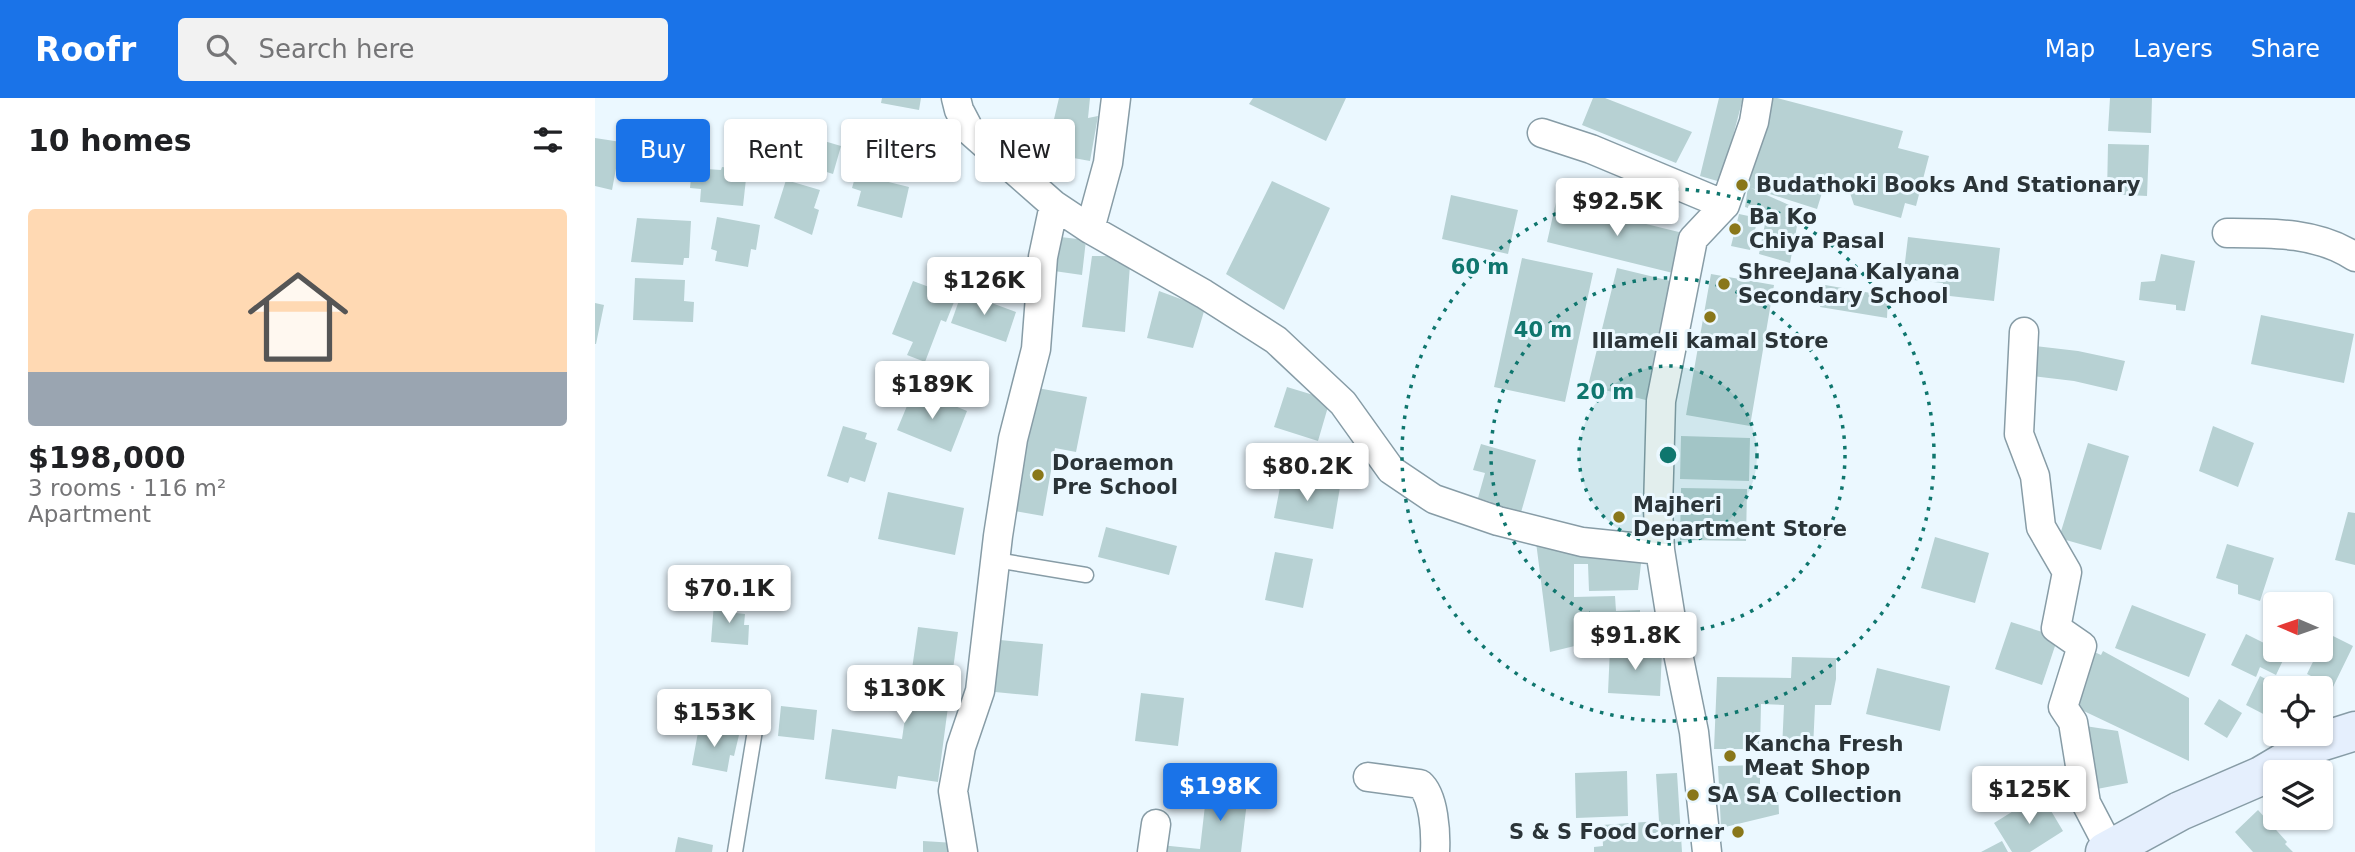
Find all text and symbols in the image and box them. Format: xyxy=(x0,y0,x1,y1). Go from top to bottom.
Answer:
search box xyxy=(178,18,668,81)
text: Roofr xyxy=(35,30,136,69)
icon: search xyxy=(202,30,240,68)
text: Search here xyxy=(258,34,415,64)
text: Map xyxy=(2045,35,2095,63)
text: Layers xyxy=(2133,35,2213,63)
text: Share xyxy=(2251,35,2320,63)
chip: Buy xyxy=(616,119,710,182)
chip: Rent xyxy=(724,119,827,182)
chip: Filters xyxy=(841,119,961,182)
chip: New xyxy=(975,119,1075,182)
icon: filters xyxy=(529,121,567,159)
text: 10 homes xyxy=(28,123,192,158)
place label: Budathoki Books And Stationary xyxy=(1756,173,2141,197)
marker: Budathoki Books And Stationary xyxy=(1734,177,1750,193)
pin: $92.5K xyxy=(1560,178,1674,238)
text: $92.5K xyxy=(1572,188,1662,214)
place label: Ba Ko Chiya Pasal xyxy=(1749,205,1885,253)
marker: Ba Ko Chiya Pasal xyxy=(1727,221,1743,237)
icon: home xyxy=(235,254,361,380)
text: 60 m xyxy=(1451,255,1509,279)
pin: $126K xyxy=(935,258,1033,317)
place label: ShreeJana Kalyana Secondary School xyxy=(1738,260,1960,308)
text: $126K xyxy=(943,267,1025,293)
marker: ShreeJana Kalyana Secondary School xyxy=(1716,276,1732,292)
marker: Illameli kamal Store xyxy=(1702,309,1718,325)
text: 40 m xyxy=(1514,318,1572,342)
place label: Illameli kamal Store xyxy=(1591,329,1829,353)
pin: $189K xyxy=(883,362,981,421)
text: $189K xyxy=(891,371,973,397)
text: 20 m xyxy=(1576,380,1634,404)
text: $198,000 xyxy=(28,440,186,475)
centre of rings xyxy=(1656,443,1680,467)
pin: $80.2K xyxy=(1250,444,1364,503)
place label: Doraemon Pre School xyxy=(1052,451,1178,499)
text: $80.2K xyxy=(1262,453,1352,479)
marker: Doraemon Pre School xyxy=(1030,467,1046,483)
text: 3 rooms · 116 m² xyxy=(28,475,226,501)
place label: Majheri Department Store xyxy=(1633,493,1847,541)
text: Apartment xyxy=(28,501,151,527)
marker: Majheri Department Store xyxy=(1611,509,1627,525)
pin: $70.1K xyxy=(672,566,786,625)
text: $70.1K xyxy=(684,575,774,601)
north arrow xyxy=(2263,592,2333,662)
map controls xyxy=(2263,592,2333,830)
pin: $91.8K xyxy=(1578,612,1692,672)
text: $91.8K xyxy=(1590,622,1680,648)
pin: $130K xyxy=(855,666,953,725)
text: $130K xyxy=(863,675,945,701)
button: locate xyxy=(2263,676,2333,746)
pin: $153K xyxy=(665,690,763,749)
text: $153K xyxy=(673,699,755,725)
place label: Kancha Fresh Meat Shop xyxy=(1744,732,1903,780)
marker: Kancha Fresh Meat Shop xyxy=(1722,748,1738,764)
button: layers xyxy=(2263,760,2333,830)
pin: $198K xyxy=(1171,764,1269,823)
pin: $125K xyxy=(1980,766,2078,826)
text: $198K xyxy=(1179,773,1261,799)
text: $125K xyxy=(1988,776,2070,802)
place label: SA SA Collection xyxy=(1707,783,1902,807)
marker: SA SA Collection xyxy=(1685,787,1701,803)
place label: S & S Food Corner xyxy=(1509,820,1725,844)
marker: S & S Food Corner xyxy=(1730,824,1746,840)

